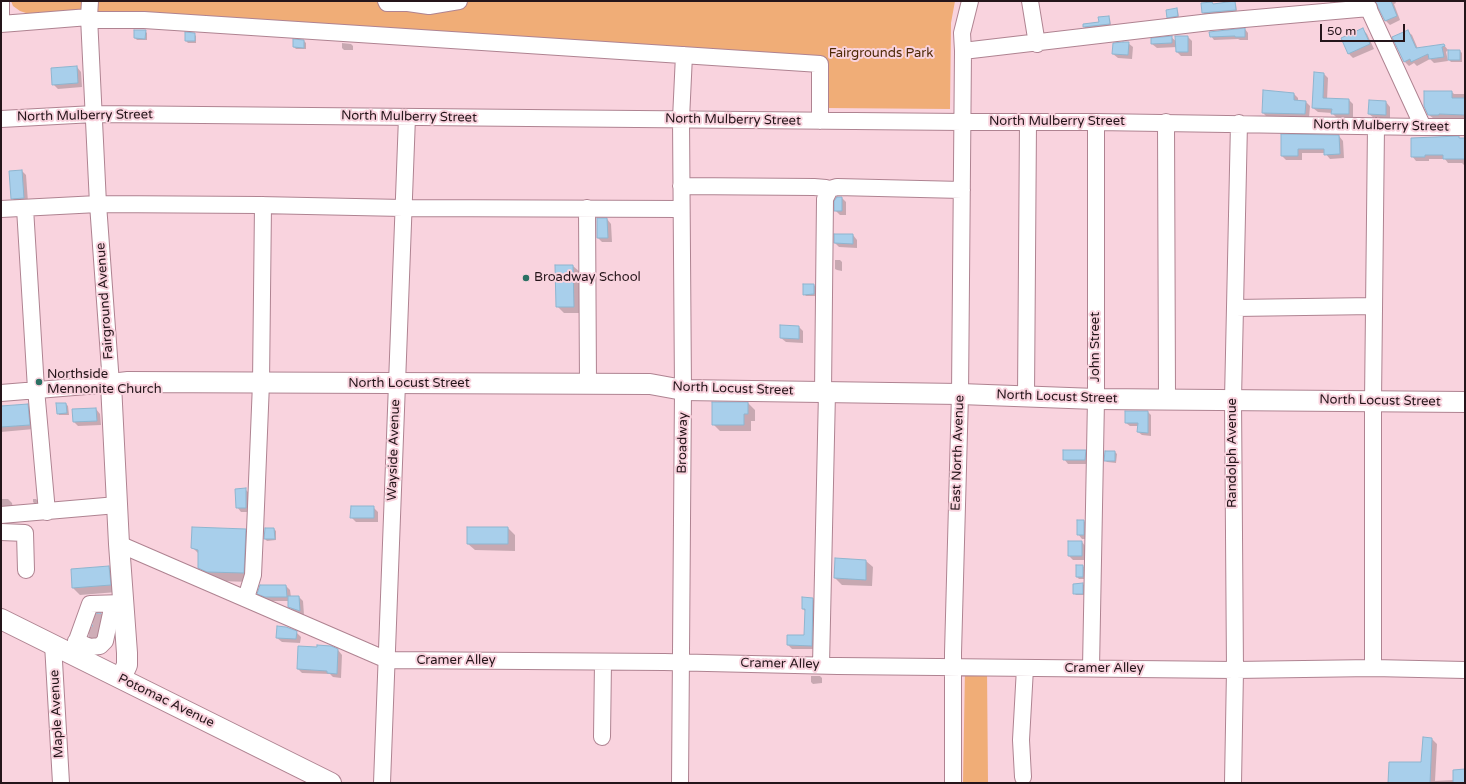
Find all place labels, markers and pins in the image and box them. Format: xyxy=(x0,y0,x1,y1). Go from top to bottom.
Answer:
place label: Broadway School xyxy=(534,270,641,286)
marker: Broadway School xyxy=(521,273,531,283)
place label: Northside Mennonite Church xyxy=(47,367,162,398)
marker: Northside Mennonite Church xyxy=(34,377,44,387)

